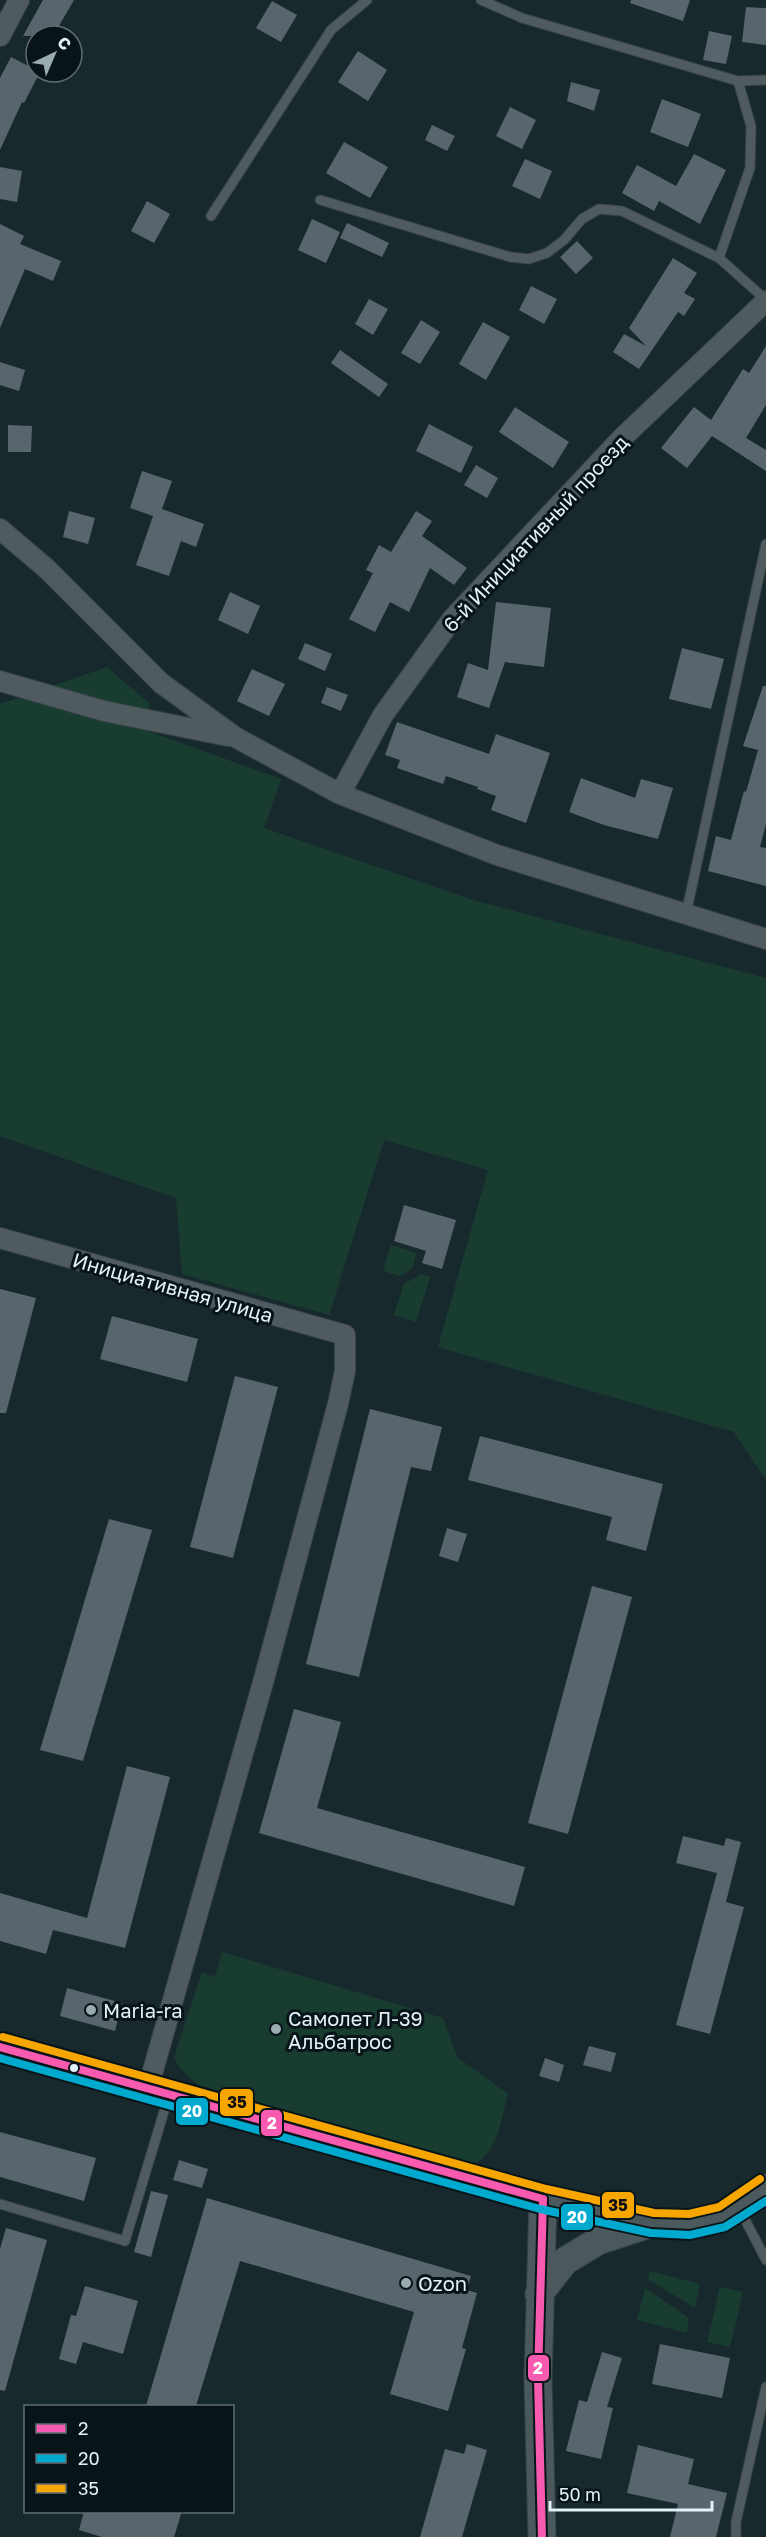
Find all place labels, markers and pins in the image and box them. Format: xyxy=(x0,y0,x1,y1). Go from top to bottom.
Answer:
place label: Maria-ra xyxy=(103,1998,182,2022)
marker: Maria-ra xyxy=(84,2003,98,2017)
place label: Самолет Л-39 Альбатрос xyxy=(288,2006,423,2053)
marker: Самолет Л-39 Альбатрос xyxy=(269,2022,283,2036)
unlabelled marker xyxy=(68,2062,80,2074)
place label: Ozon xyxy=(418,2271,467,2295)
marker: Ozon xyxy=(399,2276,413,2290)

